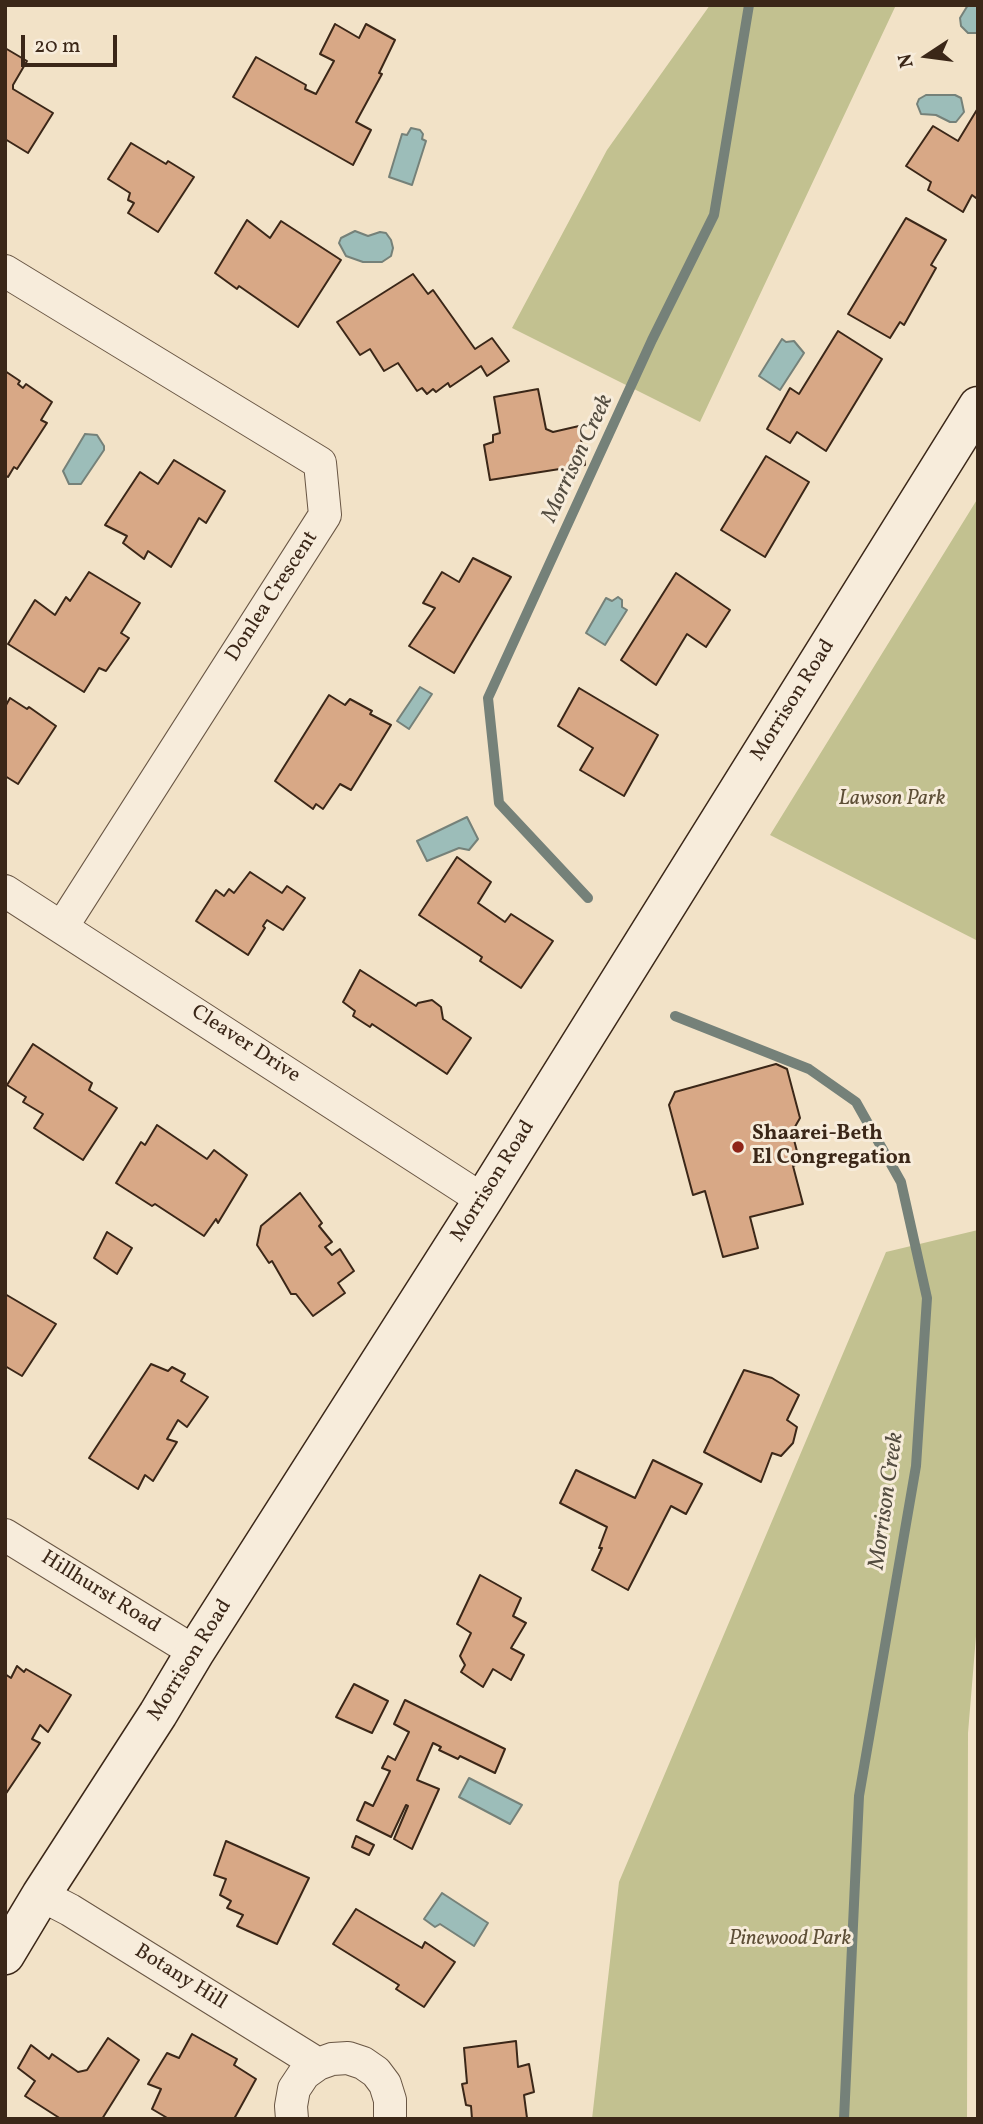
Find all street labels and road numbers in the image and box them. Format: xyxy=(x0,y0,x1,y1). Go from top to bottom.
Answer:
street label: Donlea Crescent xyxy=(221,527,325,667)
street label: Morrison Road xyxy=(747,636,841,766)
street label: Cleaver Drive xyxy=(186,1000,304,1090)
street label: Morrison Road xyxy=(447,1117,541,1247)
street label: Hillhurst Road xyxy=(36,1546,164,1640)
street label: Morrison Road xyxy=(144,1596,238,1726)
street label: Botany Hill xyxy=(129,1940,231,2016)

